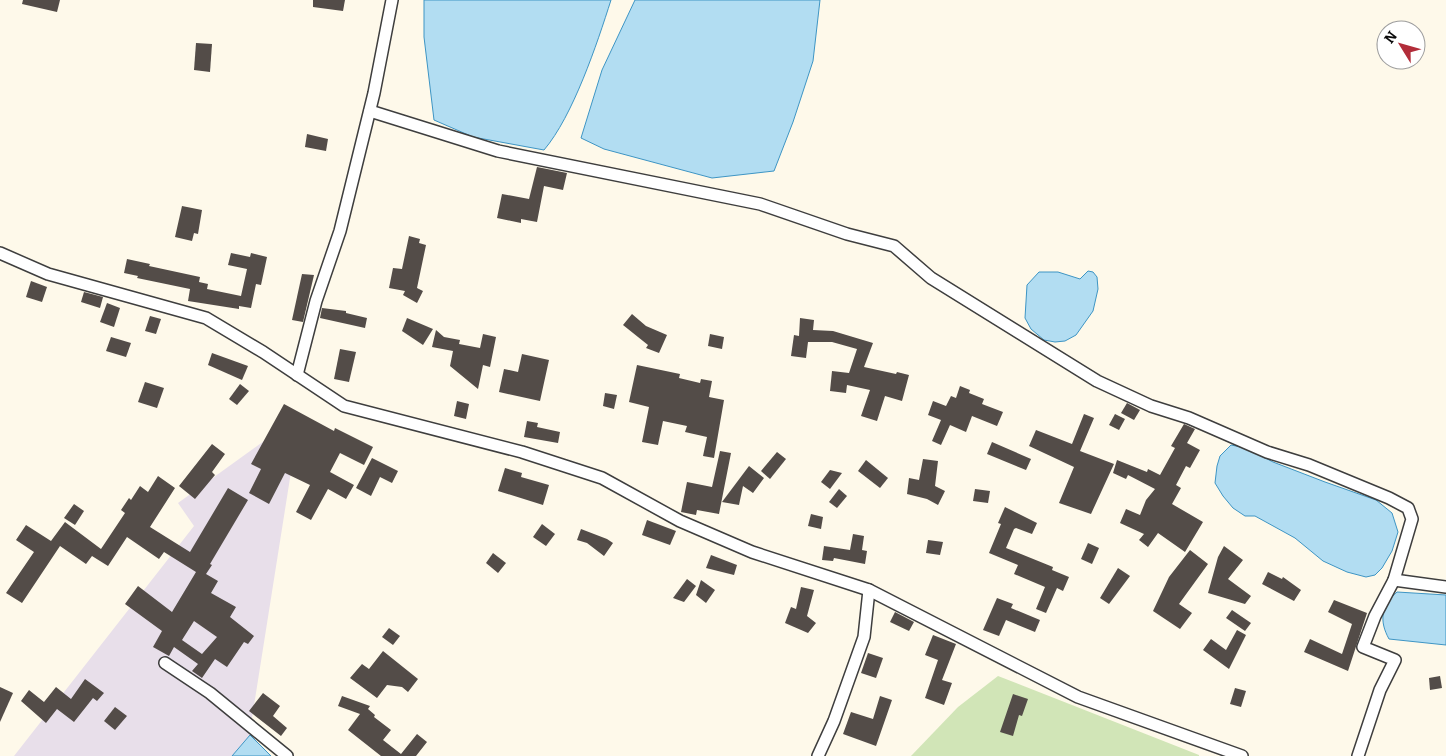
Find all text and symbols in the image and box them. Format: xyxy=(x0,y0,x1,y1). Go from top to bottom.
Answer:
north arrow xyxy=(1376,20,1426,70)
text: N xyxy=(1381,28,1401,47)

